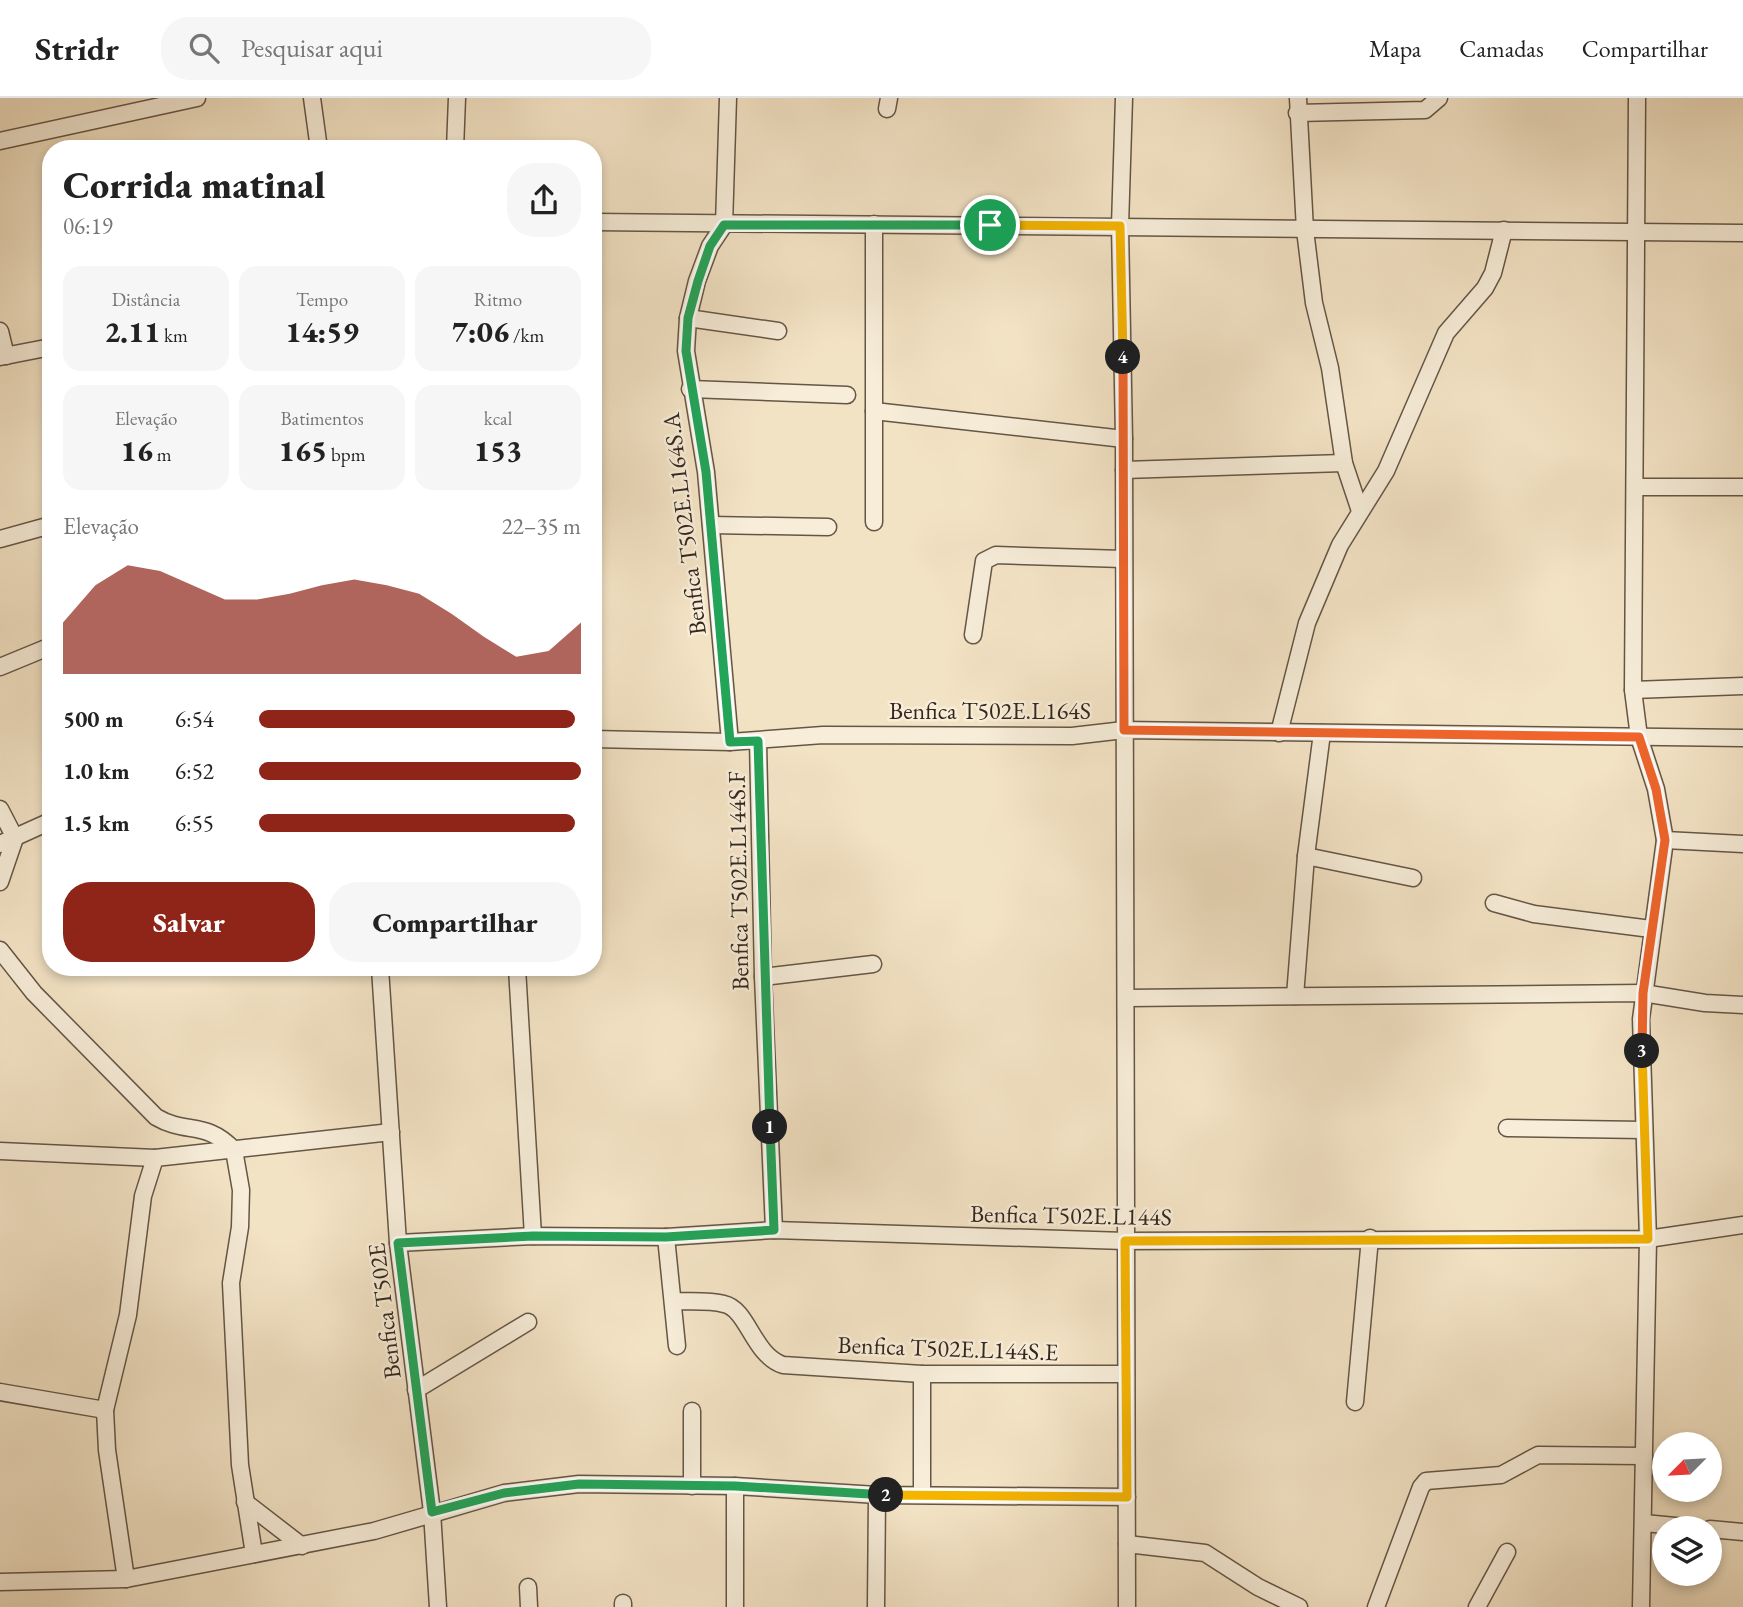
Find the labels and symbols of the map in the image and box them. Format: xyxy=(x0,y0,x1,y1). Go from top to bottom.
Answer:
pin xyxy=(960,195,1020,255)
pin: 4 xyxy=(1106,340,1140,374)
street label: Benfica T502E.L164S.A xyxy=(655,411,713,637)
street label: Benfica T502E.L164S xyxy=(889,695,1091,726)
street label: Benfica T502E.L144S.F xyxy=(721,771,755,991)
pin: 3 xyxy=(1624,1034,1660,1068)
pin: 1 xyxy=(752,1110,788,1144)
street label: Benfica T502E.L144S xyxy=(970,1198,1172,1232)
street label: Benfica T502E xyxy=(360,1241,408,1381)
street label: Benfica T502E.L144S.E xyxy=(837,1329,1059,1367)
north arrow xyxy=(1652,1432,1722,1502)
pin: 2 xyxy=(868,1478,903,1512)

